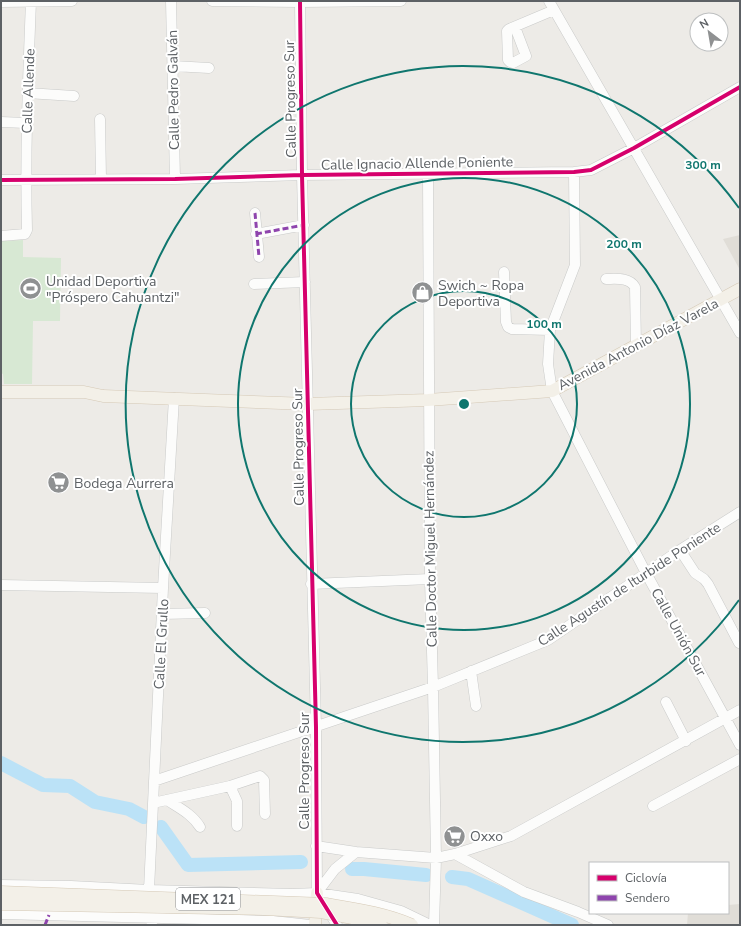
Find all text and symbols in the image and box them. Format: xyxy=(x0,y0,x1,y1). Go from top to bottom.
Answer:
north arrow xyxy=(689,12,729,52)
text: N xyxy=(697,15,711,32)
street label: Calle Pedro Galván xyxy=(163,30,184,150)
street label: Calle Progreso Sur xyxy=(280,40,301,158)
street label: Calle Allende xyxy=(18,48,39,134)
street label: Calle Ignacio Allende Poniente xyxy=(321,152,513,175)
text: 300 m xyxy=(685,157,721,173)
text: 200 m xyxy=(606,236,642,252)
place label: Unidad Deportiva "Próspero Cahuantzi" xyxy=(46,272,179,307)
sports icon: Unidad Deportiva "Próspero Cahuantzi" xyxy=(18,276,44,302)
place label: Swich ~ Ropa Deportiva xyxy=(438,276,524,311)
shop icon: Swich ~ Ropa Deportiva xyxy=(409,280,435,306)
street label: Avenida Antonio Díaz Varela xyxy=(555,294,722,395)
text: 100 m xyxy=(526,316,562,332)
street label: Calle Progreso Sur xyxy=(288,388,309,506)
centre of rings xyxy=(457,397,471,411)
street label: Calle Doctor Miguel Hernández xyxy=(419,450,442,648)
supermarket icon: Bodega Aurrera xyxy=(45,470,71,496)
place label: Bodega Aurrera xyxy=(74,474,174,493)
street label: Calle Agustín de Iturbide Poniente xyxy=(534,518,725,651)
street label: Calle Unión Sur xyxy=(646,585,711,680)
street label: Calle El Grullo xyxy=(150,598,173,690)
street label: Calle Progreso Sur xyxy=(295,712,314,830)
supermarket icon: Oxxo xyxy=(442,823,468,849)
place label: Oxxo xyxy=(470,827,503,846)
legend xyxy=(589,862,729,914)
text: Ciclovía xyxy=(625,870,667,886)
road number: MEX 121 xyxy=(176,888,240,910)
text: Sendero xyxy=(625,890,670,906)

